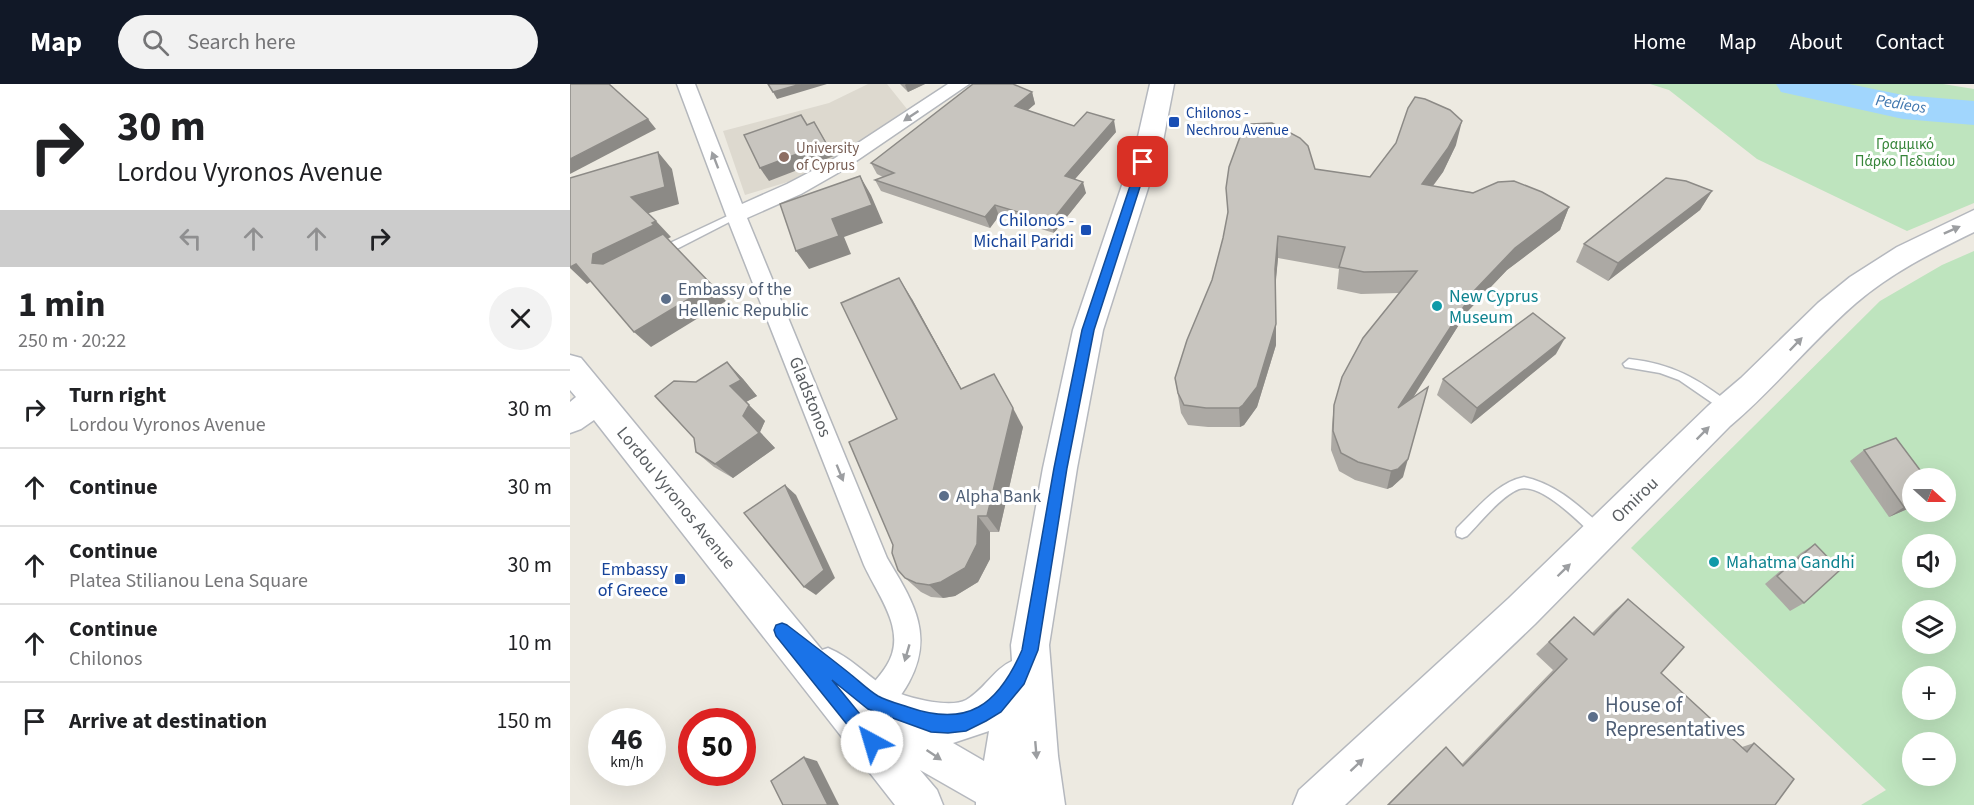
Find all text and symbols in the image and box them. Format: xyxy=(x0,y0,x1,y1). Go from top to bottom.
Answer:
search box xyxy=(118,15,538,69)
text: Map xyxy=(30,22,82,62)
icon: search xyxy=(139,26,172,59)
text: Search here xyxy=(187,26,296,58)
text: Home xyxy=(1633,27,1686,57)
text: Map xyxy=(1719,27,1757,57)
text: About xyxy=(1790,27,1842,57)
text: Contact xyxy=(1875,27,1944,57)
water label: Pedieos xyxy=(1874,89,1928,119)
text: 30 m xyxy=(117,97,206,157)
place label: Chilonos - Nechrou Avenue xyxy=(1186,103,1289,141)
icon: right xyxy=(18,108,96,186)
one-way arrow xyxy=(903,111,919,122)
marker: Chilonos - Nechrou Avenue xyxy=(1167,115,1181,129)
park label: Γραμμικό Πάρκο Πεδιαίου xyxy=(1855,134,1955,172)
pin xyxy=(1117,136,1168,187)
place label: University of Cyprus xyxy=(796,138,859,176)
icon: arrive xyxy=(1126,145,1159,178)
marker: University of Cyprus xyxy=(777,150,791,164)
one-way arrow xyxy=(710,151,720,169)
text: Lordou Vyronos Avenue xyxy=(117,153,383,192)
place label: Chilonos - Michail Paridi xyxy=(973,208,1074,254)
icon: left xyxy=(174,222,207,255)
icon: ahead xyxy=(237,222,270,255)
icon: ahead xyxy=(300,222,333,255)
icon: right xyxy=(363,222,396,255)
marker: Chilonos - Michail Paridi xyxy=(1079,223,1093,237)
one-way arrow xyxy=(1944,226,1961,235)
place label: Embassy of the Hellenic Republic xyxy=(678,277,809,323)
text: 1 min xyxy=(18,279,106,330)
place label: New Cyprus Museum xyxy=(1449,284,1538,330)
button: close xyxy=(489,287,552,350)
marker: Embassy of the Hellenic Republic xyxy=(659,292,673,306)
marker: New Cyprus Museum xyxy=(1430,299,1444,313)
text: 250 m · 20:22 xyxy=(18,327,126,355)
one-way arrow xyxy=(1788,338,1802,352)
street label: Gladstonos xyxy=(783,353,837,441)
text: Turn right xyxy=(69,379,166,411)
icon: right xyxy=(18,393,51,426)
text: 30 m xyxy=(507,393,552,425)
text: Lordou Vyronos Avenue xyxy=(69,411,266,439)
street label: Lordou Vyronos Avenue xyxy=(611,421,741,575)
one-way arrow xyxy=(1695,426,1709,440)
one-way arrow xyxy=(835,464,845,482)
north arrow xyxy=(1902,468,1956,522)
map controls xyxy=(1902,468,1956,786)
icon: ahead xyxy=(18,471,51,504)
text: Continue xyxy=(69,471,158,503)
text: 30 m xyxy=(507,471,552,503)
street label: Omirou xyxy=(1606,471,1664,529)
place label: Alpha Bank xyxy=(956,484,1041,509)
marker: Alpha Bank xyxy=(937,489,951,503)
button: sound xyxy=(1902,534,1956,588)
text: Continue xyxy=(69,535,158,567)
icon: ahead xyxy=(18,549,51,582)
text: 30 m xyxy=(507,549,552,581)
place label: Mahatma Gandhi xyxy=(1726,550,1855,575)
marker: Mahatma Gandhi xyxy=(1707,555,1721,569)
place label: Embassy of Greece xyxy=(598,557,669,603)
one-way arrow xyxy=(1556,564,1571,577)
text: Platea Stilianou Lena Square xyxy=(69,567,308,595)
marker: Embassy of Greece xyxy=(673,572,687,586)
button: layers xyxy=(1902,600,1956,654)
text: Continue xyxy=(69,613,158,645)
icon: ahead xyxy=(18,627,51,660)
text: 10 m xyxy=(507,627,552,659)
one-way arrow xyxy=(902,644,911,662)
text: Chilonos xyxy=(69,645,142,673)
button: + xyxy=(1902,666,1956,720)
place label: House of Representatives xyxy=(1605,690,1745,744)
icon: arrive xyxy=(18,705,51,738)
text: Arrive at destination xyxy=(69,705,267,737)
text: 150 m xyxy=(497,705,552,737)
speed limit sign: 50 xyxy=(678,708,756,786)
position arrow xyxy=(840,710,904,774)
marker: House of Representatives xyxy=(1586,710,1600,724)
text: 46 xyxy=(611,718,643,761)
button: − xyxy=(1902,732,1956,786)
one-way arrow xyxy=(1032,741,1041,760)
one-way arrow xyxy=(926,749,942,760)
text: km/h xyxy=(610,752,644,773)
one-way arrow xyxy=(1350,758,1365,772)

